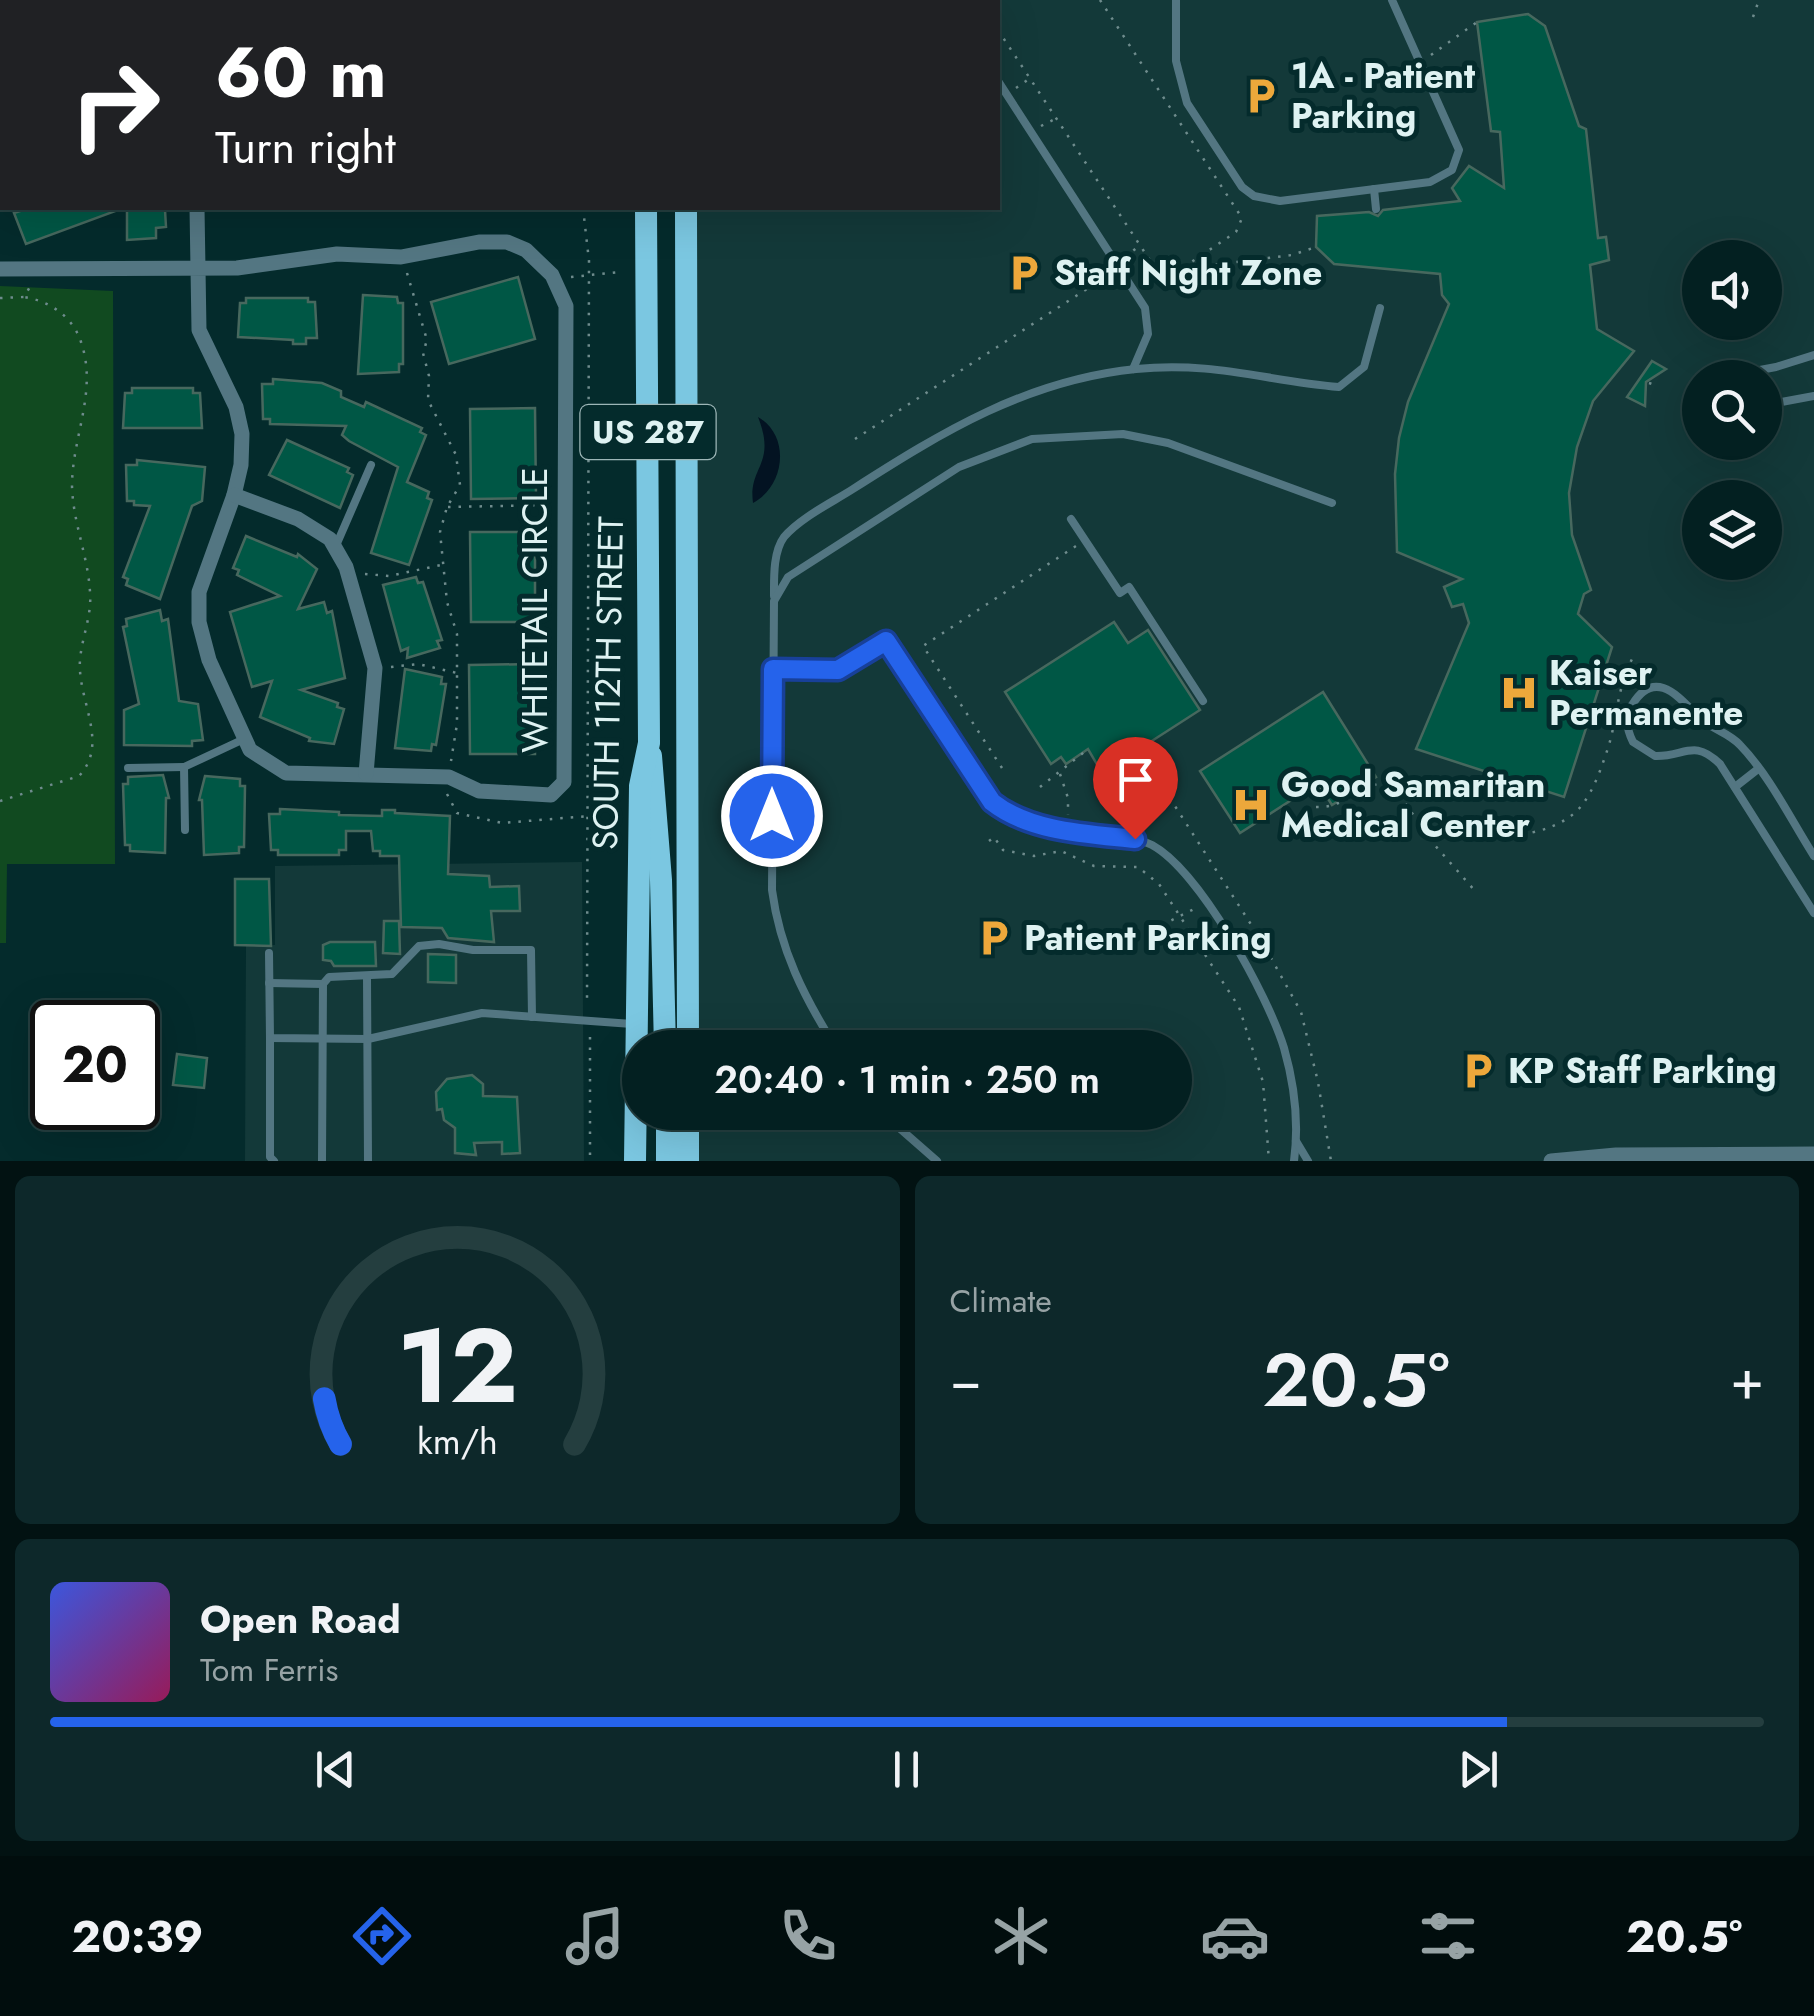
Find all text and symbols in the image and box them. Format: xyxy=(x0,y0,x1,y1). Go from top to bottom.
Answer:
text: 60 m xyxy=(215,22,387,123)
icon: right xyxy=(50,40,180,170)
place label: 1A - Patient Parking xyxy=(1291,51,1475,141)
parking icon: 1A - Patient Parking xyxy=(1240,75,1282,117)
text: Turn right xyxy=(215,115,396,180)
map controls xyxy=(1682,240,1782,580)
button: sound xyxy=(1682,240,1782,340)
place label: Staff Night Zone xyxy=(1054,248,1322,298)
parking icon: Staff Night Zone xyxy=(1003,252,1045,294)
button: search xyxy=(1682,360,1782,460)
road number: US 287 xyxy=(580,405,716,459)
street label: WHITETAIL CIRCLE xyxy=(510,467,560,753)
button: layers xyxy=(1682,480,1782,580)
street label: SOUTH 112TH STREET xyxy=(580,516,636,850)
place label: Kaiser Permanente xyxy=(1549,648,1743,738)
hospital icon: Kaiser Permanente xyxy=(1498,672,1540,714)
pin xyxy=(1093,737,1178,840)
icon: arrive xyxy=(1108,752,1163,807)
place label: Good Samaritan Medical Center xyxy=(1281,760,1545,850)
position arrow xyxy=(720,764,824,868)
hospital icon: Good Samaritan Medical Center xyxy=(1230,784,1272,826)
place label: Patient Parking xyxy=(1024,913,1272,963)
parking icon: Patient Parking xyxy=(973,917,1015,959)
speed limit sign: 20 xyxy=(30,1000,160,1130)
place label: KP Staff Parking xyxy=(1508,1046,1777,1096)
parking icon: KP Staff Parking xyxy=(1457,1050,1499,1092)
text: 20:40 · 1 min · 250 m xyxy=(714,1052,1100,1107)
text: Climate xyxy=(950,1278,1052,1324)
text: 12 xyxy=(397,1291,518,1441)
text: 20.5° xyxy=(1262,1326,1450,1434)
text: − xyxy=(950,1340,982,1420)
text: + xyxy=(1730,1340,1764,1420)
text: km/h xyxy=(417,1416,498,1467)
text: Open Road xyxy=(200,1592,401,1647)
text: Tom Ferris xyxy=(200,1647,338,1693)
icon: previous xyxy=(308,1742,363,1797)
icon: pause xyxy=(879,1742,934,1797)
icon: next xyxy=(1451,1742,1506,1797)
icon: directions xyxy=(347,1901,417,1971)
icon: music xyxy=(560,1901,630,1971)
icon: phone xyxy=(773,1901,843,1971)
icon: climate xyxy=(986,1901,1056,1971)
icon: car xyxy=(1200,1901,1270,1971)
icon: filters xyxy=(1413,1901,1483,1971)
text: 20:39 xyxy=(72,1904,203,1969)
text: 20.5° xyxy=(1626,1904,1742,1969)

